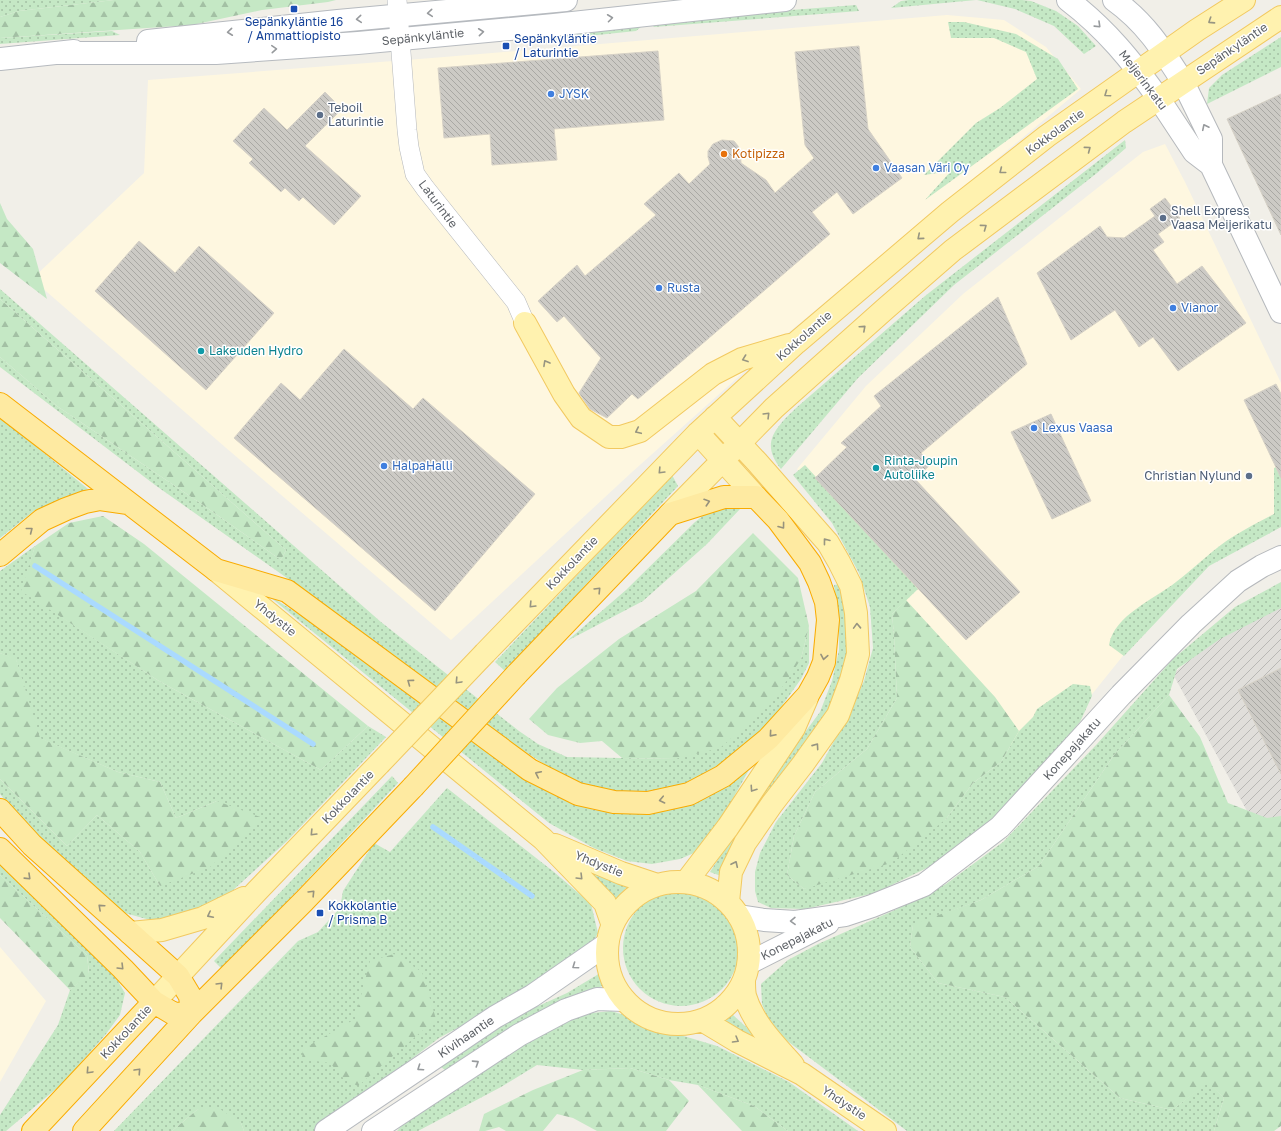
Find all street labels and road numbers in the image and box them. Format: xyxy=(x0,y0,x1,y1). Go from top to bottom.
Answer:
street label: Sepänkyläntie xyxy=(1193,19,1270,78)
street label: Sepänkyläntie xyxy=(381,25,465,48)
street label: Meijerinkatu xyxy=(1116,47,1171,113)
street label: Kokkolantie xyxy=(1023,105,1087,158)
street label: Laturintie xyxy=(416,177,461,231)
street label: Kokkolantie xyxy=(773,307,835,364)
street label: Kokkolantie xyxy=(542,533,601,593)
street label: Yhdystie xyxy=(251,596,300,639)
street label: Konepajakatu xyxy=(1040,714,1104,783)
street label: Kokkolantie xyxy=(318,767,377,827)
street label: Yhdystie xyxy=(573,847,625,880)
street label: Konepajakatu xyxy=(758,914,835,963)
street label: Kokkolantie xyxy=(97,1001,155,1062)
street label: Kivihaantie xyxy=(435,1012,497,1061)
street label: Yhdystie xyxy=(819,1082,869,1123)

